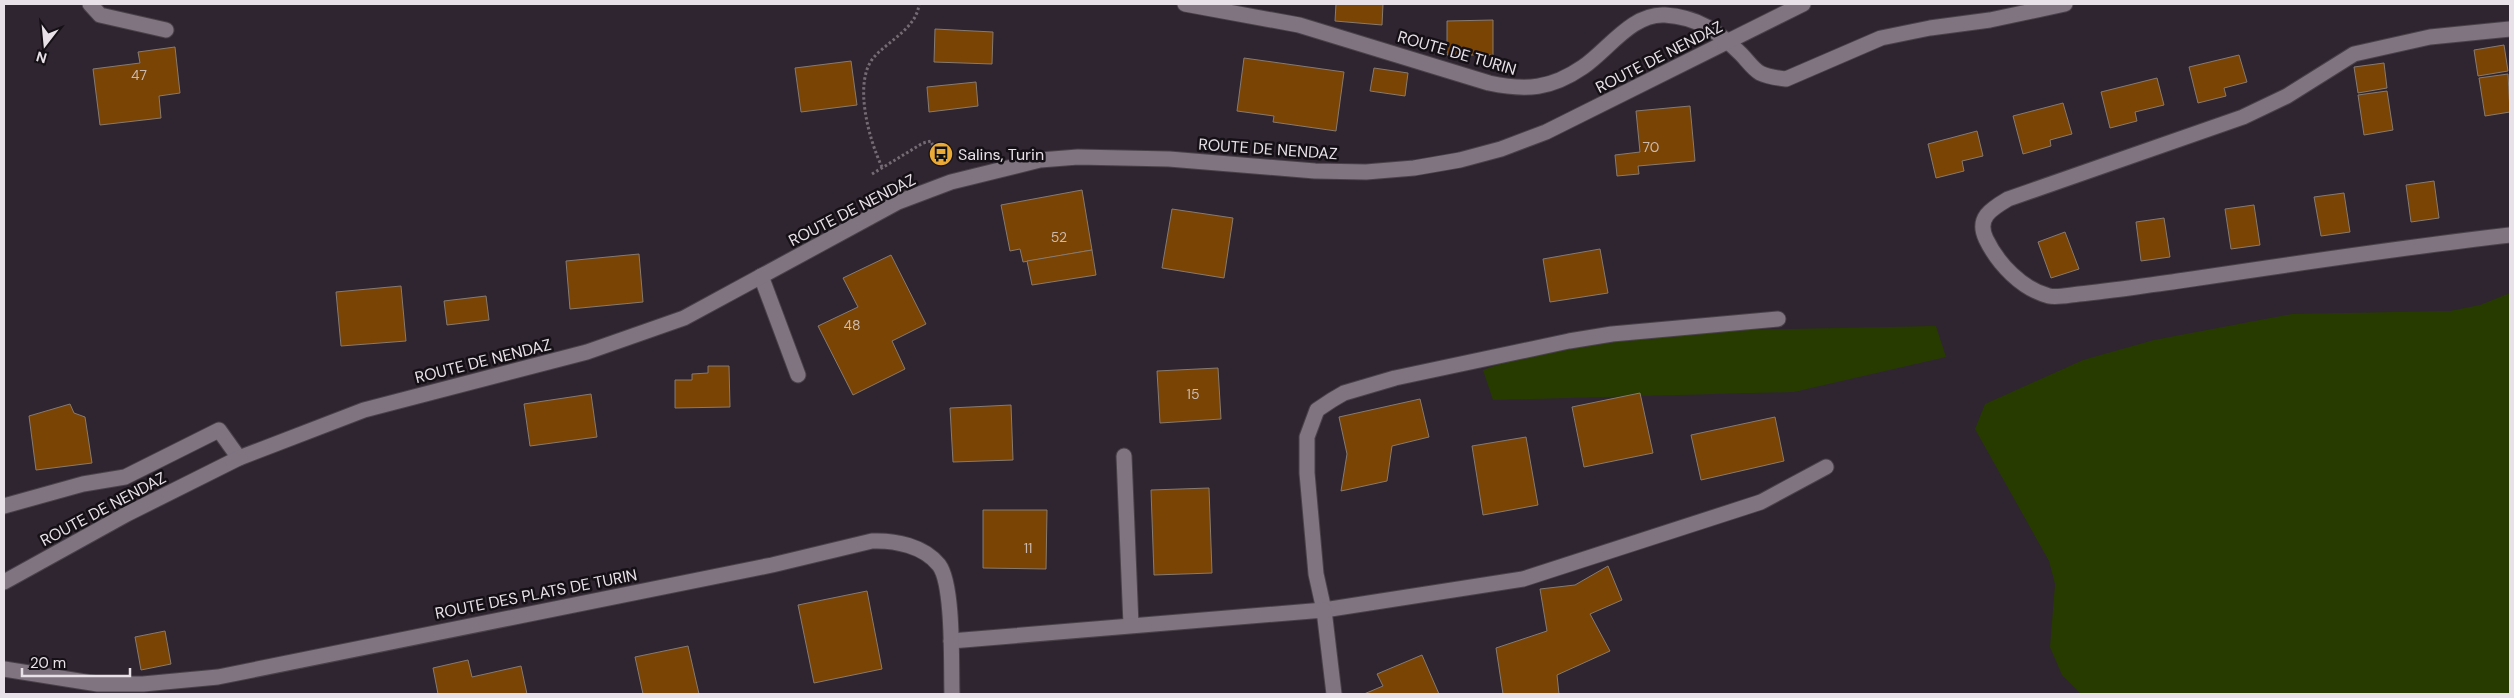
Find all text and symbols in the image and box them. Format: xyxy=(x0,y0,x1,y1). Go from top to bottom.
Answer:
street label: ROUTE DE NENDAZ xyxy=(1592,16,1726,98)
north arrow xyxy=(20,20,70,70)
street label: ROUTE DE TURIN xyxy=(1395,26,1519,80)
text: N xyxy=(34,47,49,68)
house number: 47 xyxy=(131,66,147,84)
street label: ROUTE DE NENDAZ xyxy=(1198,134,1338,164)
house number: 70 xyxy=(1643,138,1659,156)
bus stop icon: Salins, Turin xyxy=(928,141,954,167)
place label: Salins, Turin xyxy=(958,144,1044,165)
street label: ROUTE DE NENDAZ xyxy=(785,169,919,251)
house number: 52 xyxy=(1051,228,1067,246)
house number: 48 xyxy=(843,316,861,334)
street label: ROUTE DE NENDAZ xyxy=(413,334,553,388)
house number: 15 xyxy=(1187,385,1199,403)
street label: ROUTE DE NENDAZ xyxy=(36,467,170,551)
house number: 11 xyxy=(1024,539,1032,557)
street label: ROUTE DES PLATS DE TURIN xyxy=(433,564,639,624)
scale bar xyxy=(22,646,130,678)
text: 20 m xyxy=(30,653,66,673)

